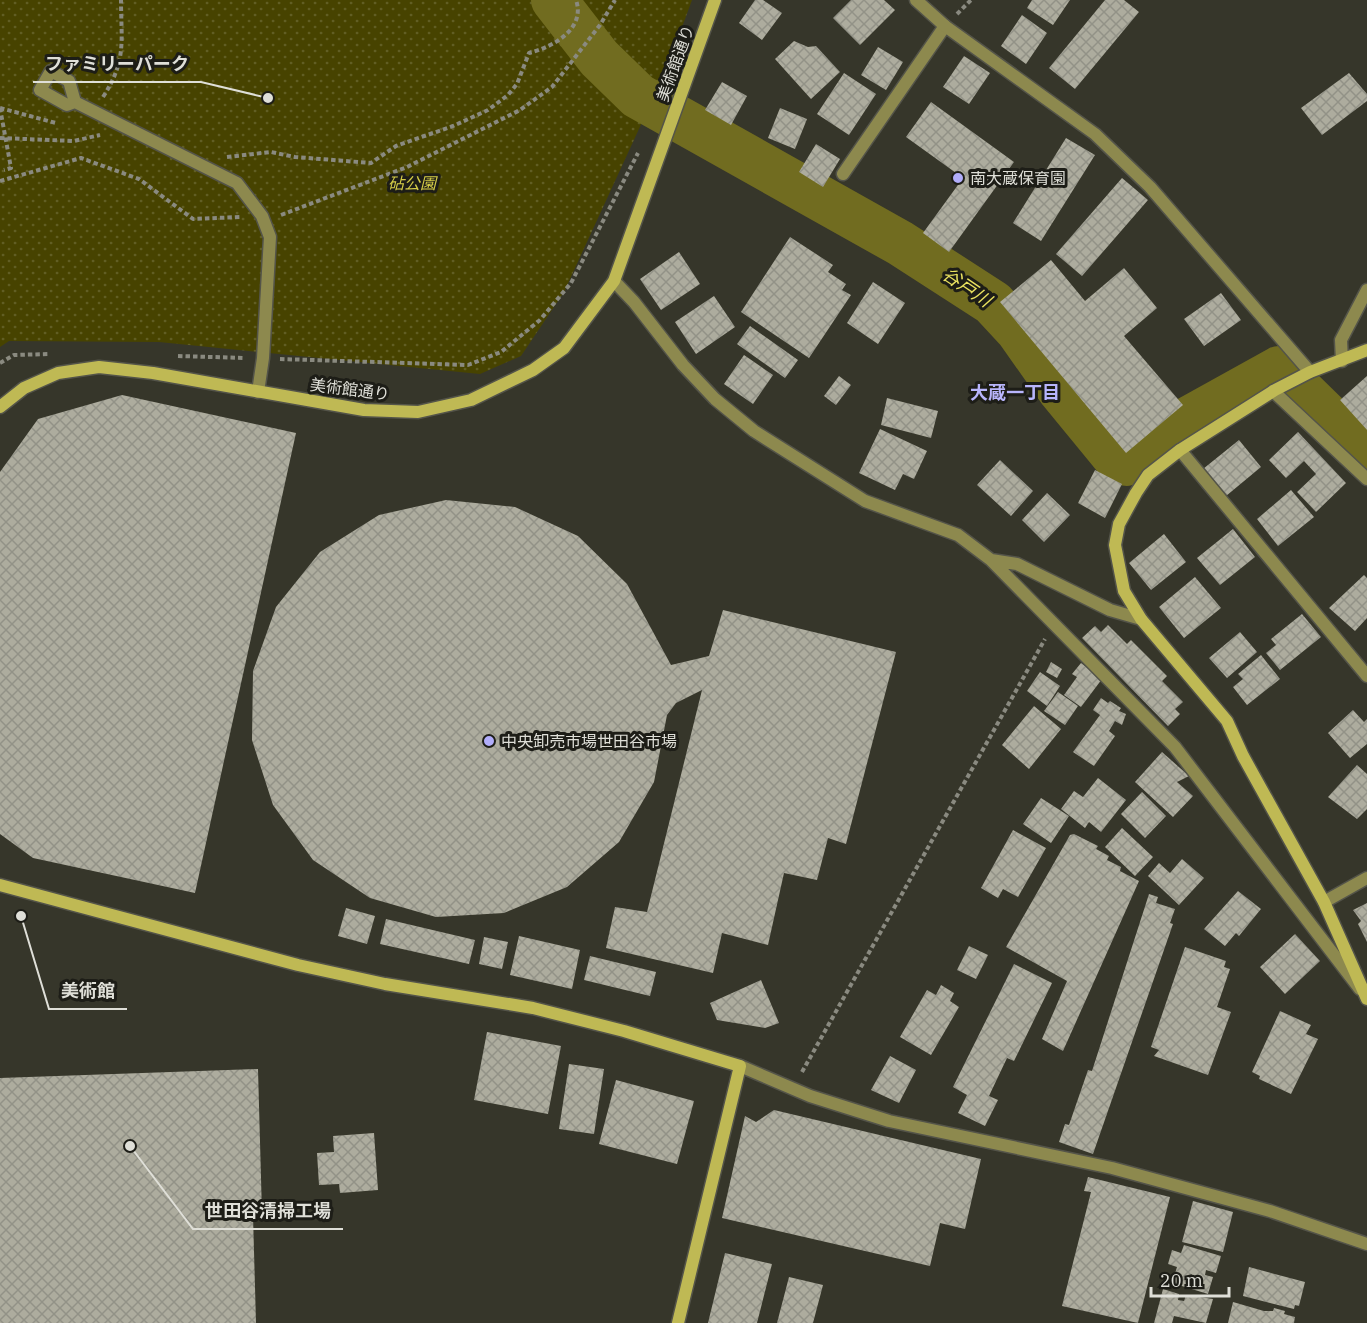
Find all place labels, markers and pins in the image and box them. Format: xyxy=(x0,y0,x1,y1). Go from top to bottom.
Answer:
callout: ファミリーパーク xyxy=(33,46,201,82)
place label: 南大蔵保育園 xyxy=(970,168,1066,188)
marker: 南大蔵保育園 xyxy=(951,171,965,185)
place label: 中央卸売市場世田谷市場 xyxy=(501,731,677,751)
marker: 中央卸売市場世田谷市場 xyxy=(482,734,496,748)
callout: 美術館 xyxy=(49,973,127,1009)
callout: 世田谷清掃工場 xyxy=(193,1193,343,1229)

